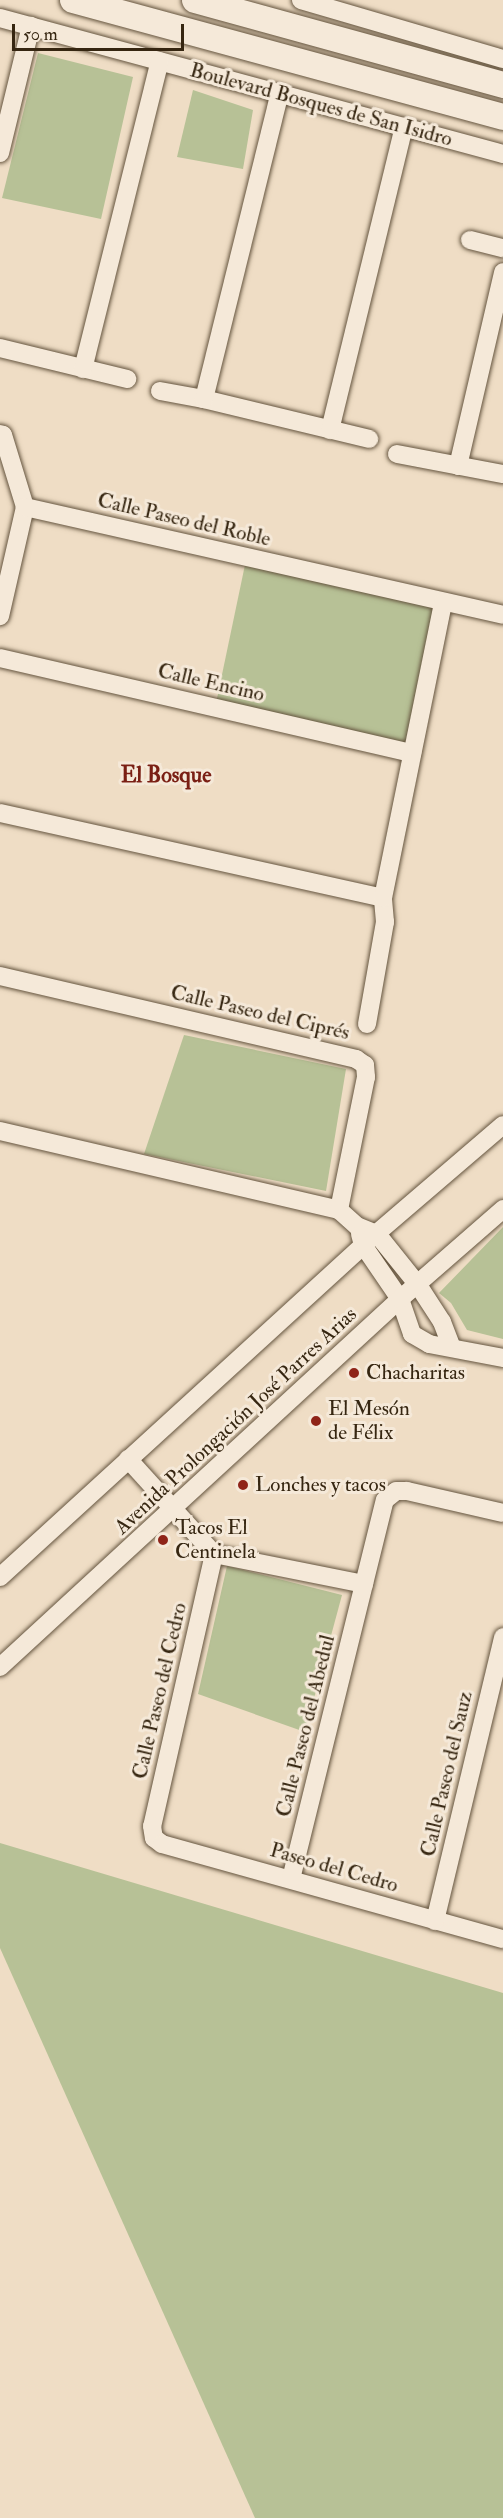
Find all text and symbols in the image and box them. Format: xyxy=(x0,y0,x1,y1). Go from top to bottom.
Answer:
scale bar xyxy=(15,12,188,50)
text: 50 m xyxy=(23,23,58,46)
street label: Boulevard Bosques de San Isidro xyxy=(187,58,455,152)
street label: Calle Paseo del Roble xyxy=(95,488,273,552)
street label: Calle Encino xyxy=(155,659,267,707)
district label: El Bosque xyxy=(121,763,211,789)
street label: Calle Paseo del Ciprés xyxy=(168,980,352,1046)
street label: Avenida Prolongación José Parres Arias xyxy=(110,1302,362,1540)
place label: Chacharitas xyxy=(366,1360,465,1386)
marker: Chacharitas xyxy=(347,1366,361,1380)
place label: El Mesón de Félix xyxy=(328,1396,410,1446)
marker: El Mesón de Félix xyxy=(309,1414,323,1428)
place label: Lonches y tacos xyxy=(255,1472,386,1498)
marker: Lonches y tacos xyxy=(236,1478,250,1492)
place label: Tacos El Centinela xyxy=(175,1515,256,1565)
marker: Tacos El Centinela xyxy=(156,1533,170,1547)
street label: Calle Paseo del Cedro xyxy=(127,1600,193,1782)
street label: Calle Paseo del Abedul xyxy=(271,1632,341,1820)
street label: Calle Paseo del Sauz xyxy=(416,1689,478,1859)
street label: Paseo del Cedro xyxy=(267,1838,401,1898)

